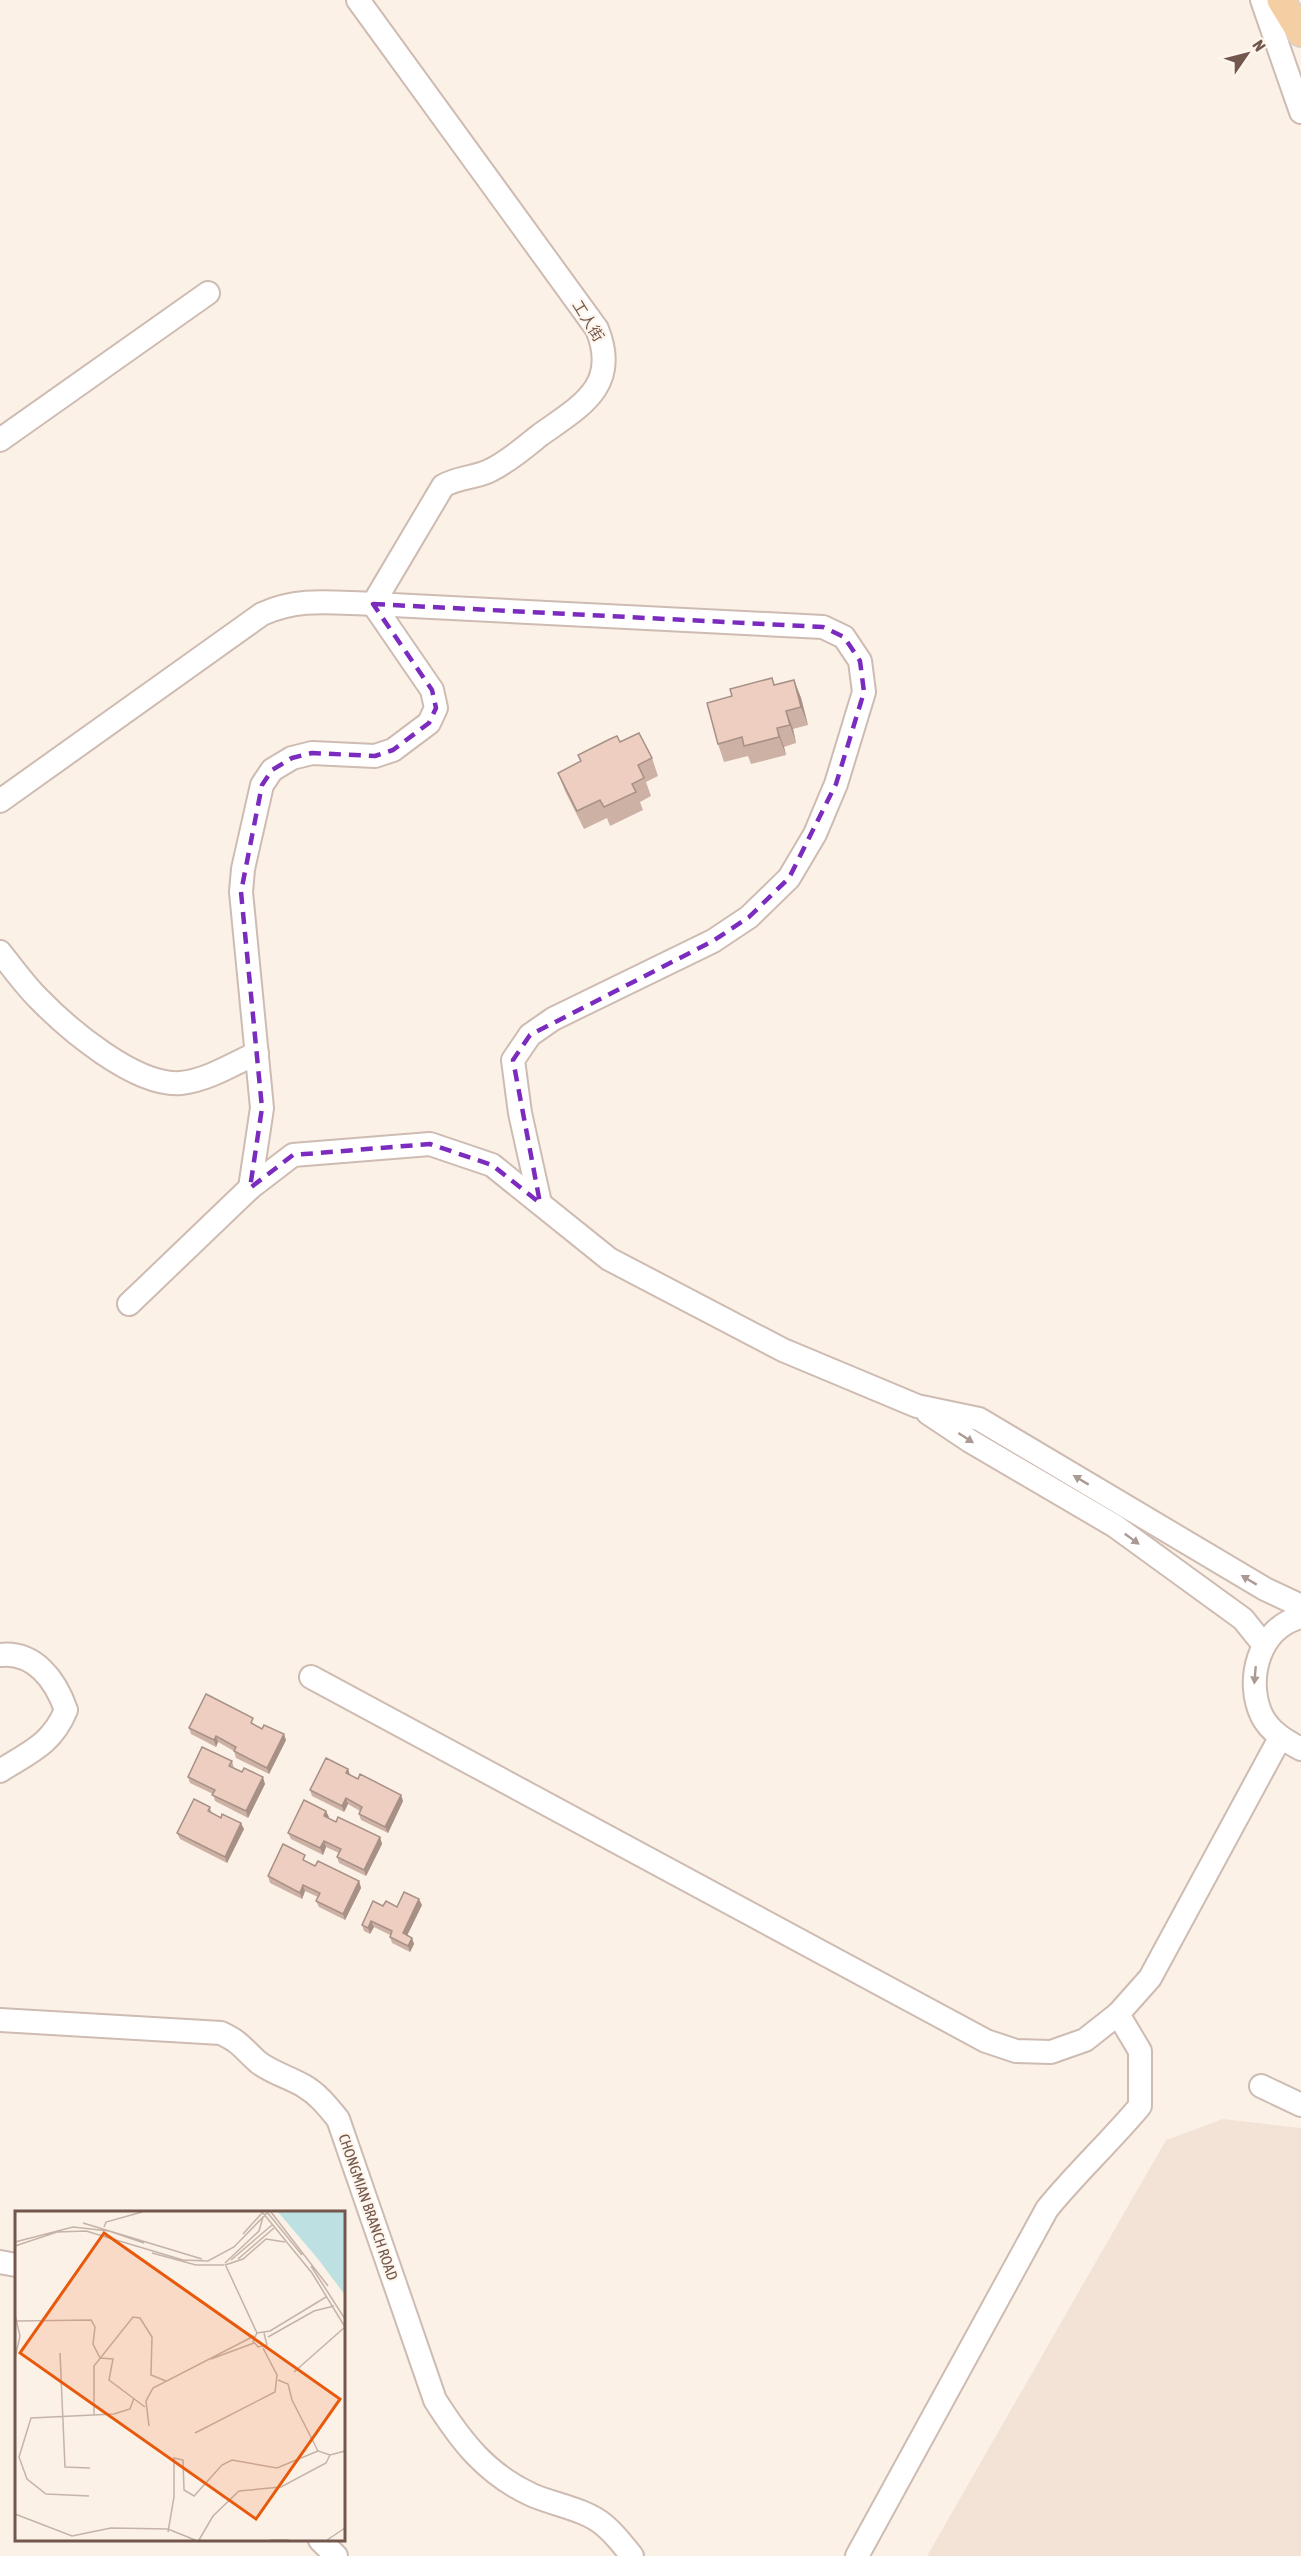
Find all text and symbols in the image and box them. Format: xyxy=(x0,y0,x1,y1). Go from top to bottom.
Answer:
north arrow xyxy=(1217,24,1277,84)
text: N xyxy=(1249,36,1269,54)
street label: 工人街 xyxy=(569,297,608,344)
one-way arrow xyxy=(957,1432,973,1444)
one-way arrow xyxy=(1073,1474,1089,1485)
one-way arrow xyxy=(1124,1533,1140,1545)
one-way arrow xyxy=(1241,1574,1257,1585)
one-way arrow xyxy=(1250,1666,1260,1685)
street label: CHONGMIAN BRANCH ROAD xyxy=(335,2132,401,2282)
inset map xyxy=(15,2211,345,2541)

